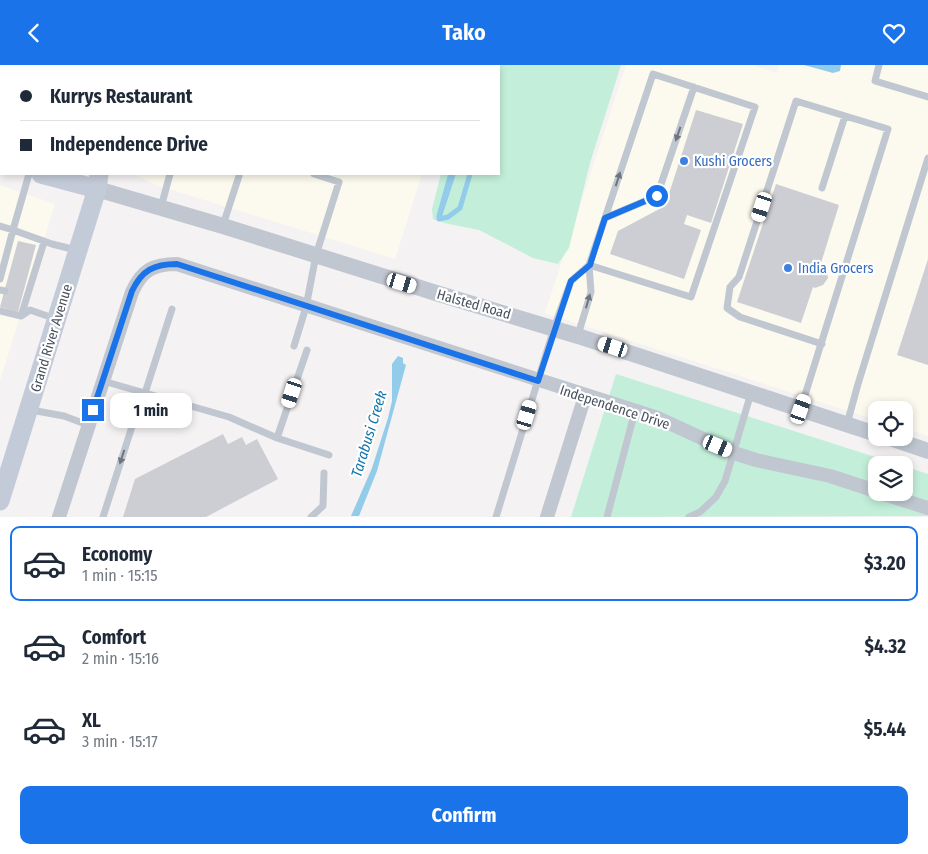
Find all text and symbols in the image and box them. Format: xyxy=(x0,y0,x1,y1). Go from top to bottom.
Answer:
icon: back xyxy=(20,19,48,47)
text: Tako xyxy=(442,19,486,46)
icon: heart xyxy=(880,19,908,47)
text: Kurrys Restaurant xyxy=(50,85,192,108)
one-way arrow xyxy=(674,126,682,141)
text: Independence Drive xyxy=(50,133,208,156)
place label: Kushi Grocers xyxy=(694,153,772,170)
marker: Kushi Grocers xyxy=(678,155,690,167)
one-way arrow xyxy=(614,172,622,187)
route start xyxy=(646,185,668,207)
car xyxy=(750,190,773,224)
place label: India Grocers xyxy=(798,260,873,277)
marker: India Grocers xyxy=(782,262,794,274)
car xyxy=(385,271,418,295)
street label: Grand River Avenue xyxy=(27,282,76,394)
street label: Halsted Road xyxy=(435,286,513,323)
one-way arrow xyxy=(585,293,593,308)
car xyxy=(596,335,629,359)
car xyxy=(280,376,303,410)
street label: Independence Drive xyxy=(558,382,672,433)
water label: Tarabusi Creek xyxy=(347,388,391,479)
car xyxy=(789,392,812,426)
callout: 1 min xyxy=(110,393,193,427)
car xyxy=(515,398,538,432)
route end xyxy=(82,399,104,421)
text: 1 min xyxy=(134,401,168,420)
map controls xyxy=(868,401,913,501)
button: locate xyxy=(868,401,913,446)
car xyxy=(701,433,734,459)
one-way arrow xyxy=(118,450,126,465)
button: layers xyxy=(868,456,913,501)
icon: car xyxy=(22,541,67,586)
text: Economy xyxy=(82,543,152,566)
text: $3.20 xyxy=(864,552,906,575)
text: 1 min · 15:15 xyxy=(82,566,158,585)
icon: car xyxy=(22,624,67,669)
text: Comfort xyxy=(82,626,146,649)
text: $4.32 xyxy=(864,635,906,658)
text: 2 min · 15:16 xyxy=(82,649,159,668)
icon: car xyxy=(22,707,67,752)
text: XL xyxy=(82,709,101,732)
text: $5.44 xyxy=(864,718,906,741)
text: 3 min · 15:17 xyxy=(82,732,158,751)
button: Confirm xyxy=(20,786,908,844)

